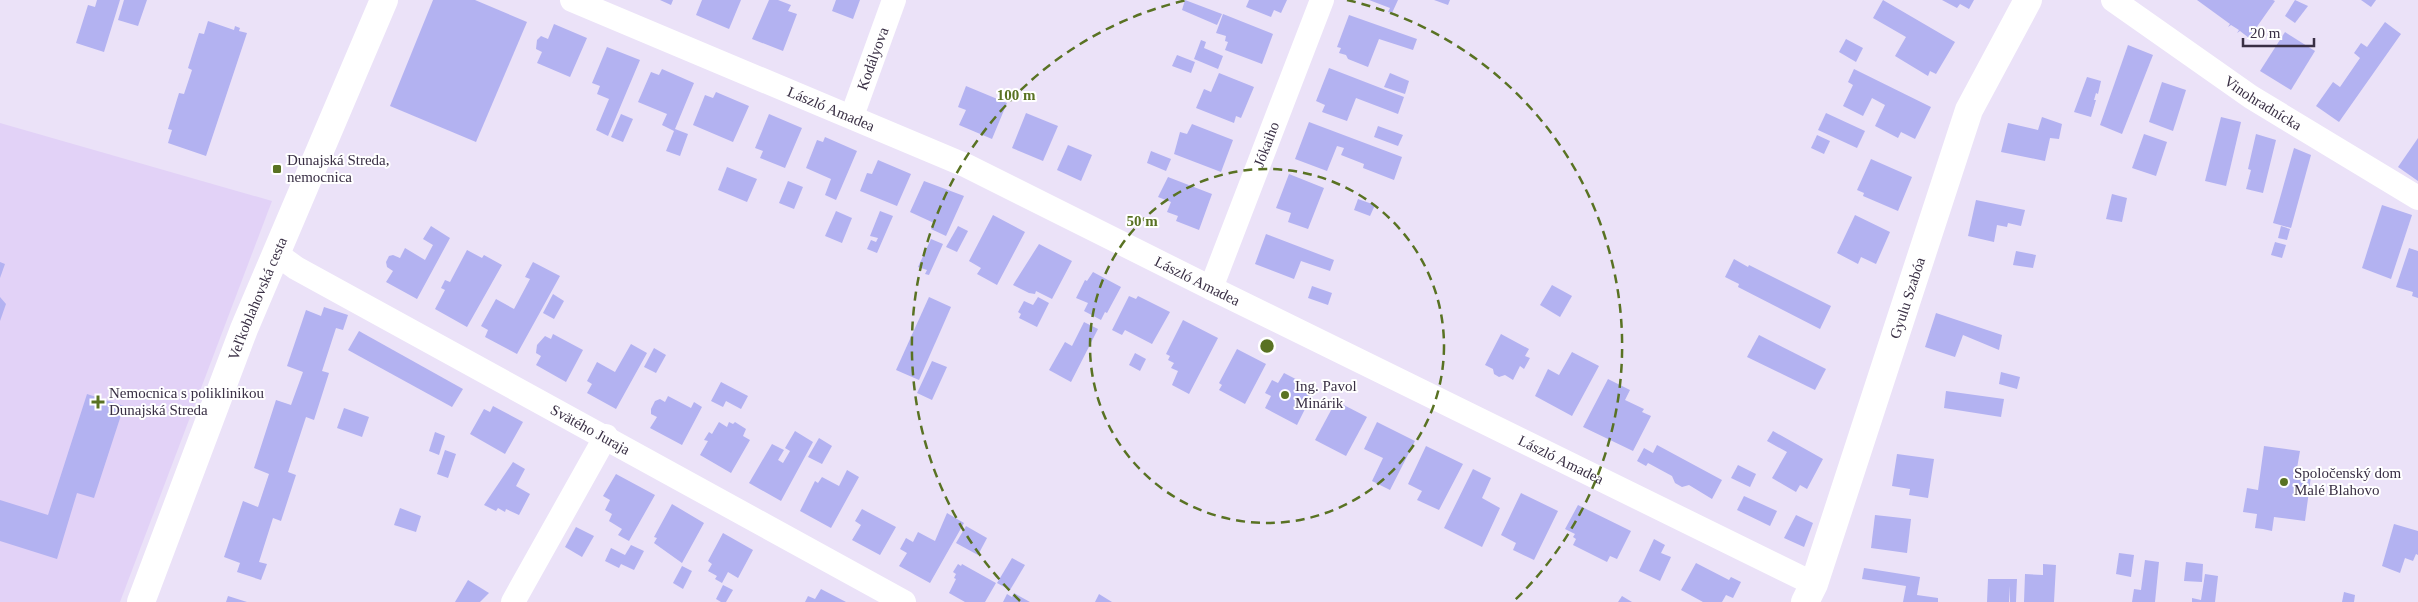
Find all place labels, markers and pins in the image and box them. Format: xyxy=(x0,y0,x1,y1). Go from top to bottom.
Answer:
place label: Dunajská Streda, nemocnica xyxy=(287,152,389,185)
marker: Dunajská Streda, nemocnica xyxy=(271,163,283,175)
centre of rings xyxy=(1258,337,1276,355)
place label: Ing. Pavol Minárik xyxy=(1295,378,1357,411)
place label: Nemocnica s poliklinikou Dunajská Streda xyxy=(109,385,264,418)
marker: Ing. Pavol Minárik xyxy=(1279,389,1291,401)
marker: Nemocnica s poliklinikou Dunajská Streda xyxy=(91,395,105,409)
place label: Spoločenský dom Malé Blahovo xyxy=(2294,465,2401,498)
marker: Spoločenský dom Malé Blahovo xyxy=(2278,476,2290,488)

